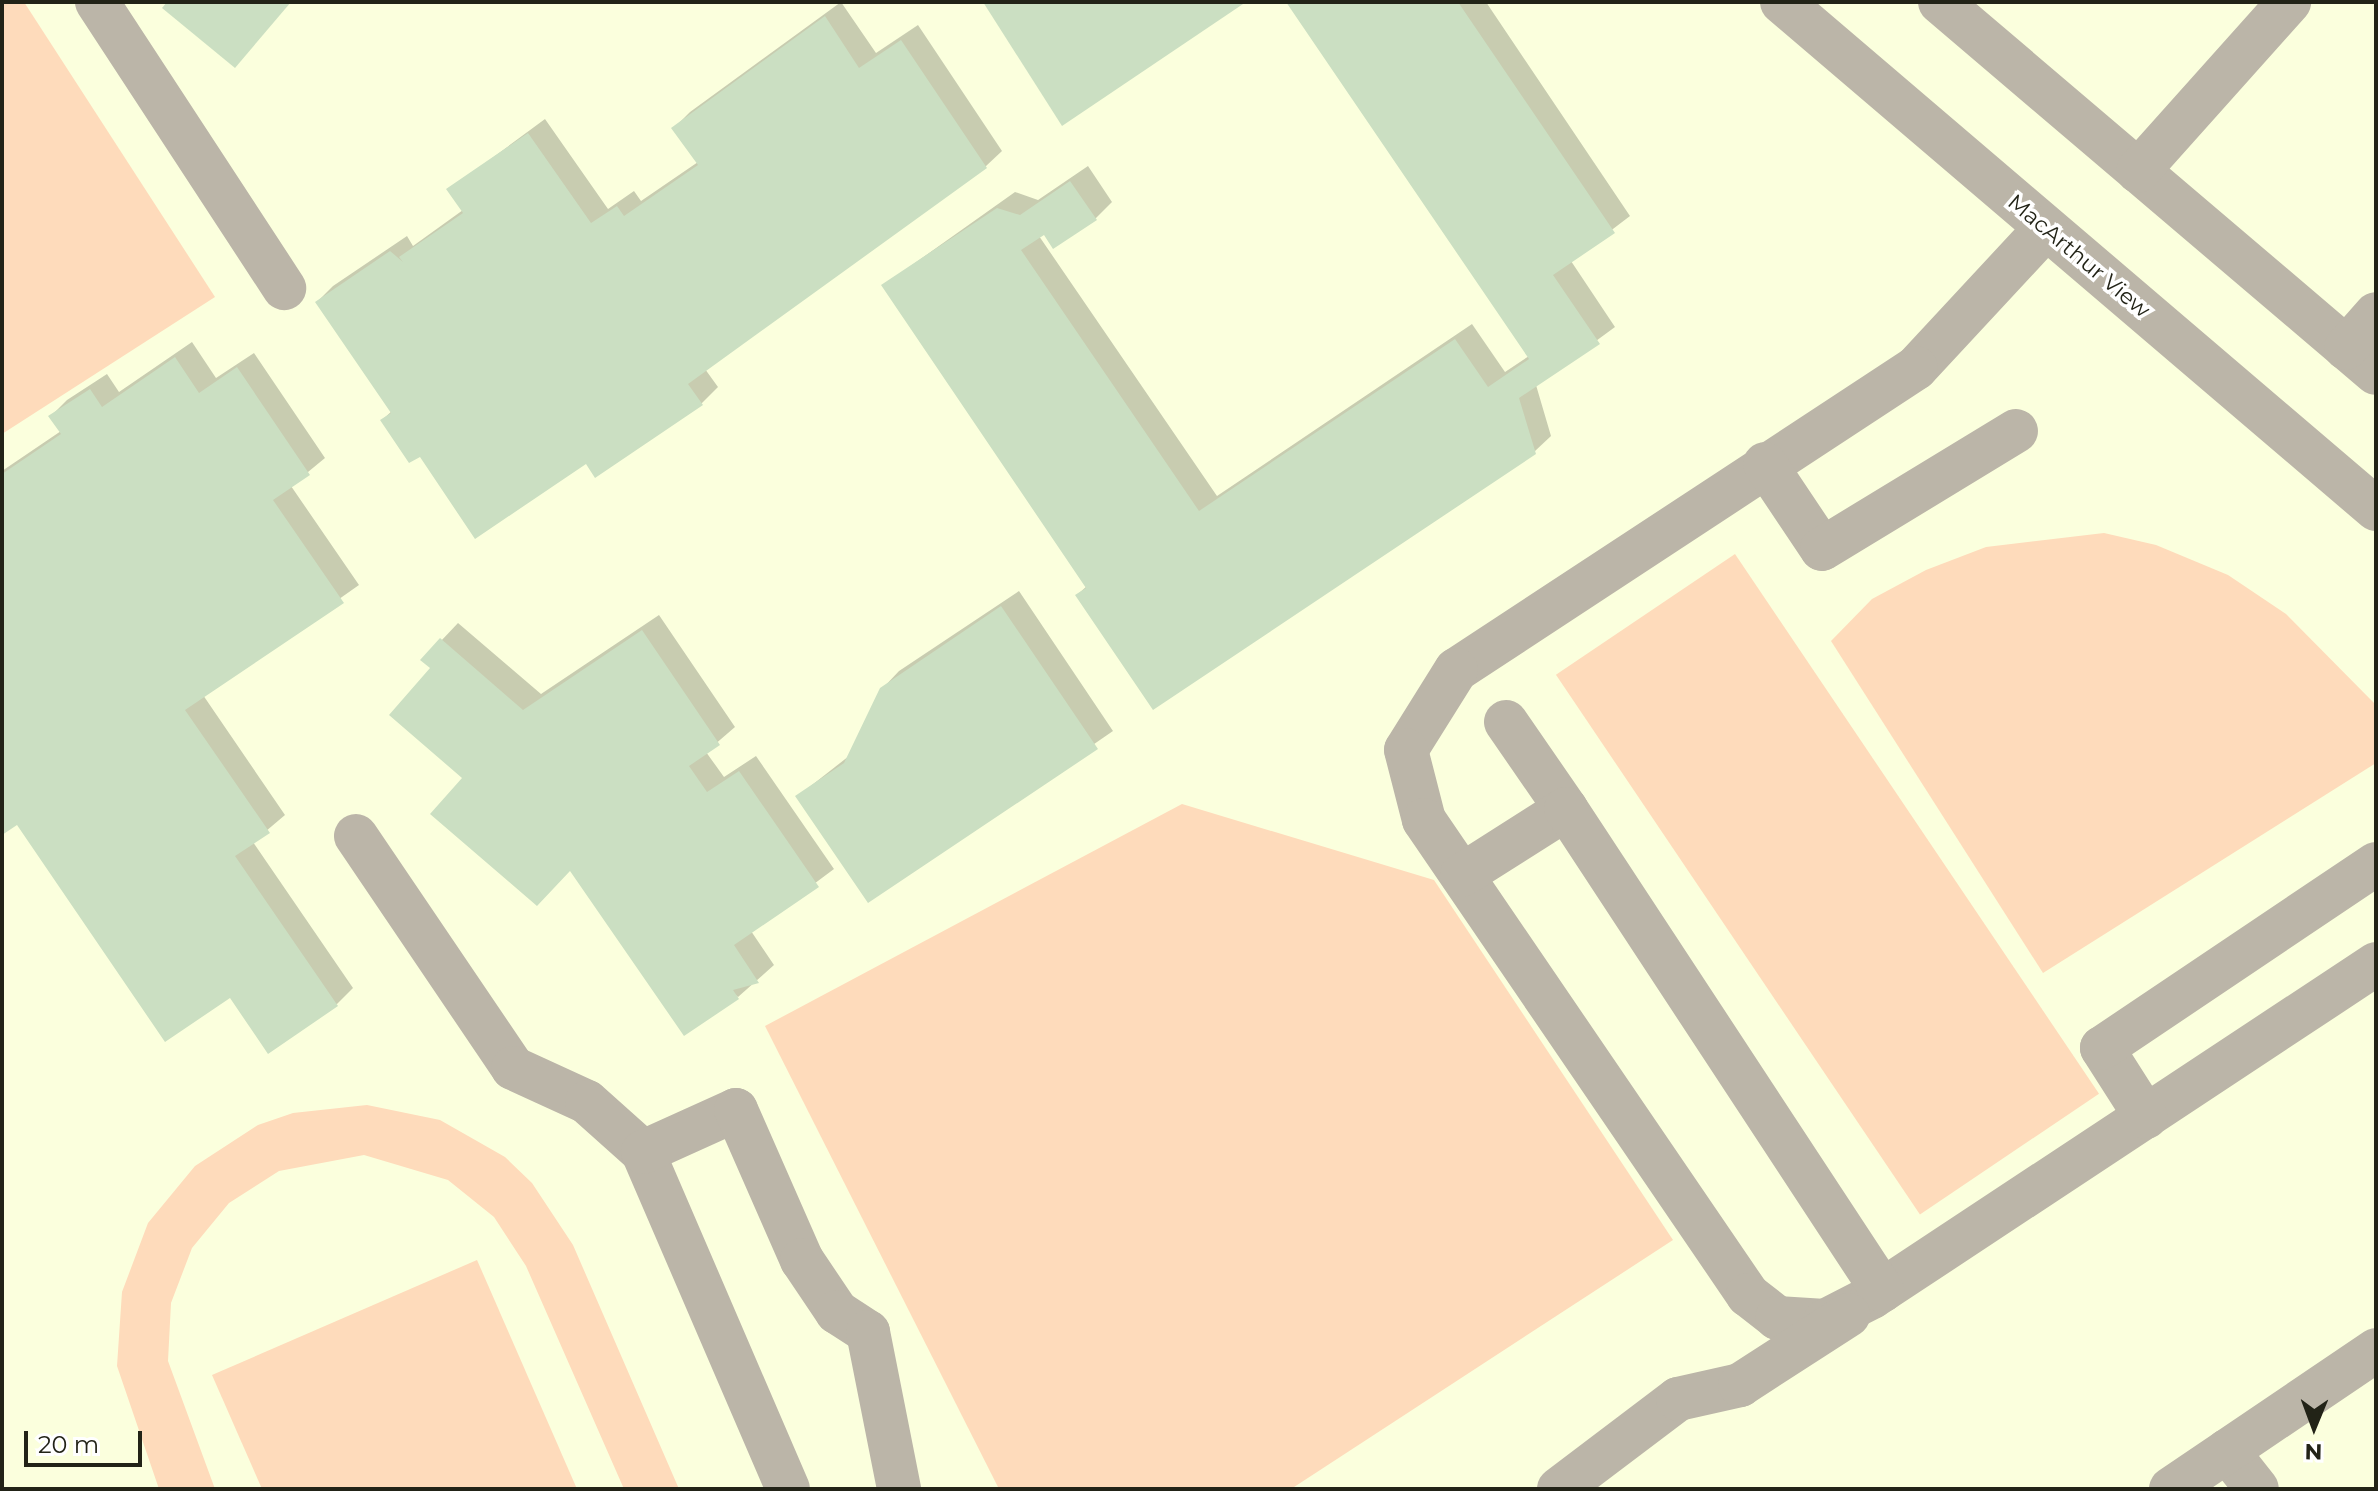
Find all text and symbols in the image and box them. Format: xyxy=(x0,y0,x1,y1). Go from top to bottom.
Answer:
street label: MacArthur View xyxy=(2002,189,2156,323)
north arrow xyxy=(2274,1387,2354,1467)
scale bar xyxy=(28,1415,146,1465)
text: 20 m xyxy=(38,1430,99,1459)
text: N xyxy=(2304,1438,2323,1465)

